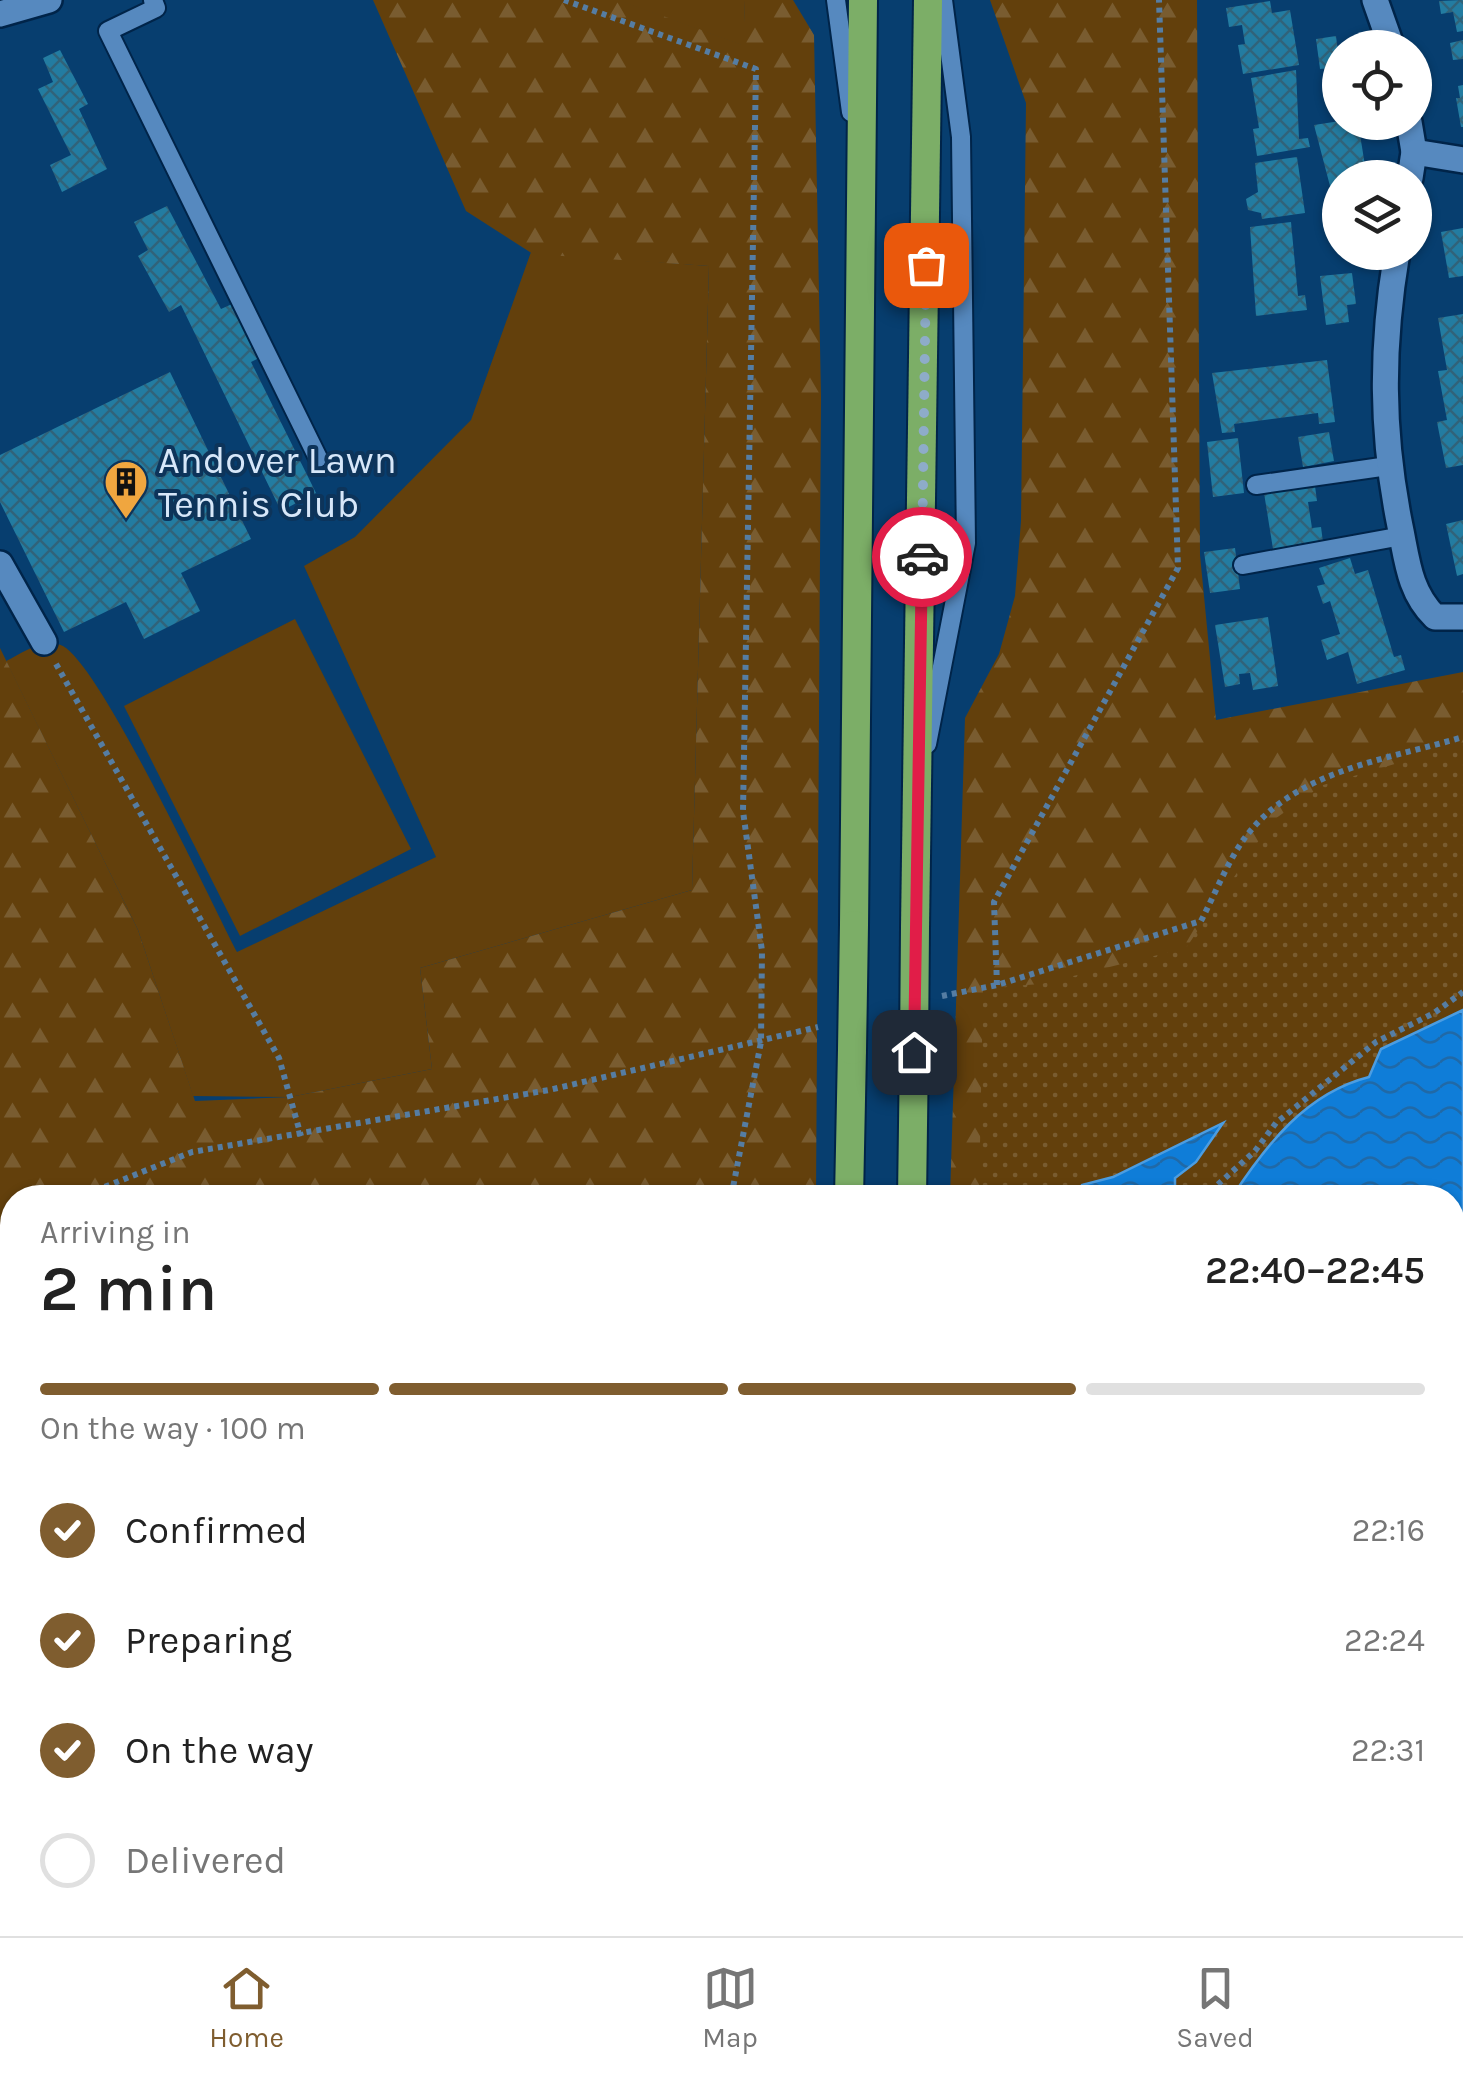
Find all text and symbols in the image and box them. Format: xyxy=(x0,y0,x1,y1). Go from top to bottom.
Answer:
map controls xyxy=(1322,30,1432,270)
button: locate xyxy=(1322,30,1432,140)
button: layers xyxy=(1322,160,1432,270)
pin xyxy=(884,223,969,308)
icon: bag xyxy=(899,238,954,293)
place label: Andover Lawn Tennis Club xyxy=(158,438,397,527)
building icon: Andover Lawn Tennis Club xyxy=(103,459,149,520)
courier xyxy=(872,507,972,607)
icon: car xyxy=(895,530,950,585)
pin xyxy=(872,1010,957,1095)
icon: home xyxy=(887,1025,942,1080)
text: Arriving in xyxy=(40,1214,191,1251)
text: 22:40–22:45 xyxy=(1205,1248,1425,1293)
text: 2 min xyxy=(40,1250,217,1326)
text: On the way · 100 m xyxy=(40,1410,306,1447)
icon: check xyxy=(40,1503,95,1558)
text: Confirmed xyxy=(125,1508,308,1553)
text: 22:16 xyxy=(1352,1512,1425,1549)
icon: check xyxy=(40,1613,95,1668)
text: Preparing xyxy=(125,1618,292,1663)
text: 22:24 xyxy=(1344,1622,1425,1659)
icon: check xyxy=(40,1723,95,1778)
text: On the way xyxy=(125,1728,313,1773)
text: 22:31 xyxy=(1351,1732,1425,1769)
text: Delivered xyxy=(125,1838,286,1883)
tab: Home xyxy=(209,1961,284,2054)
tab: Map xyxy=(702,1961,758,2054)
tab: Saved xyxy=(1176,1961,1254,2054)

